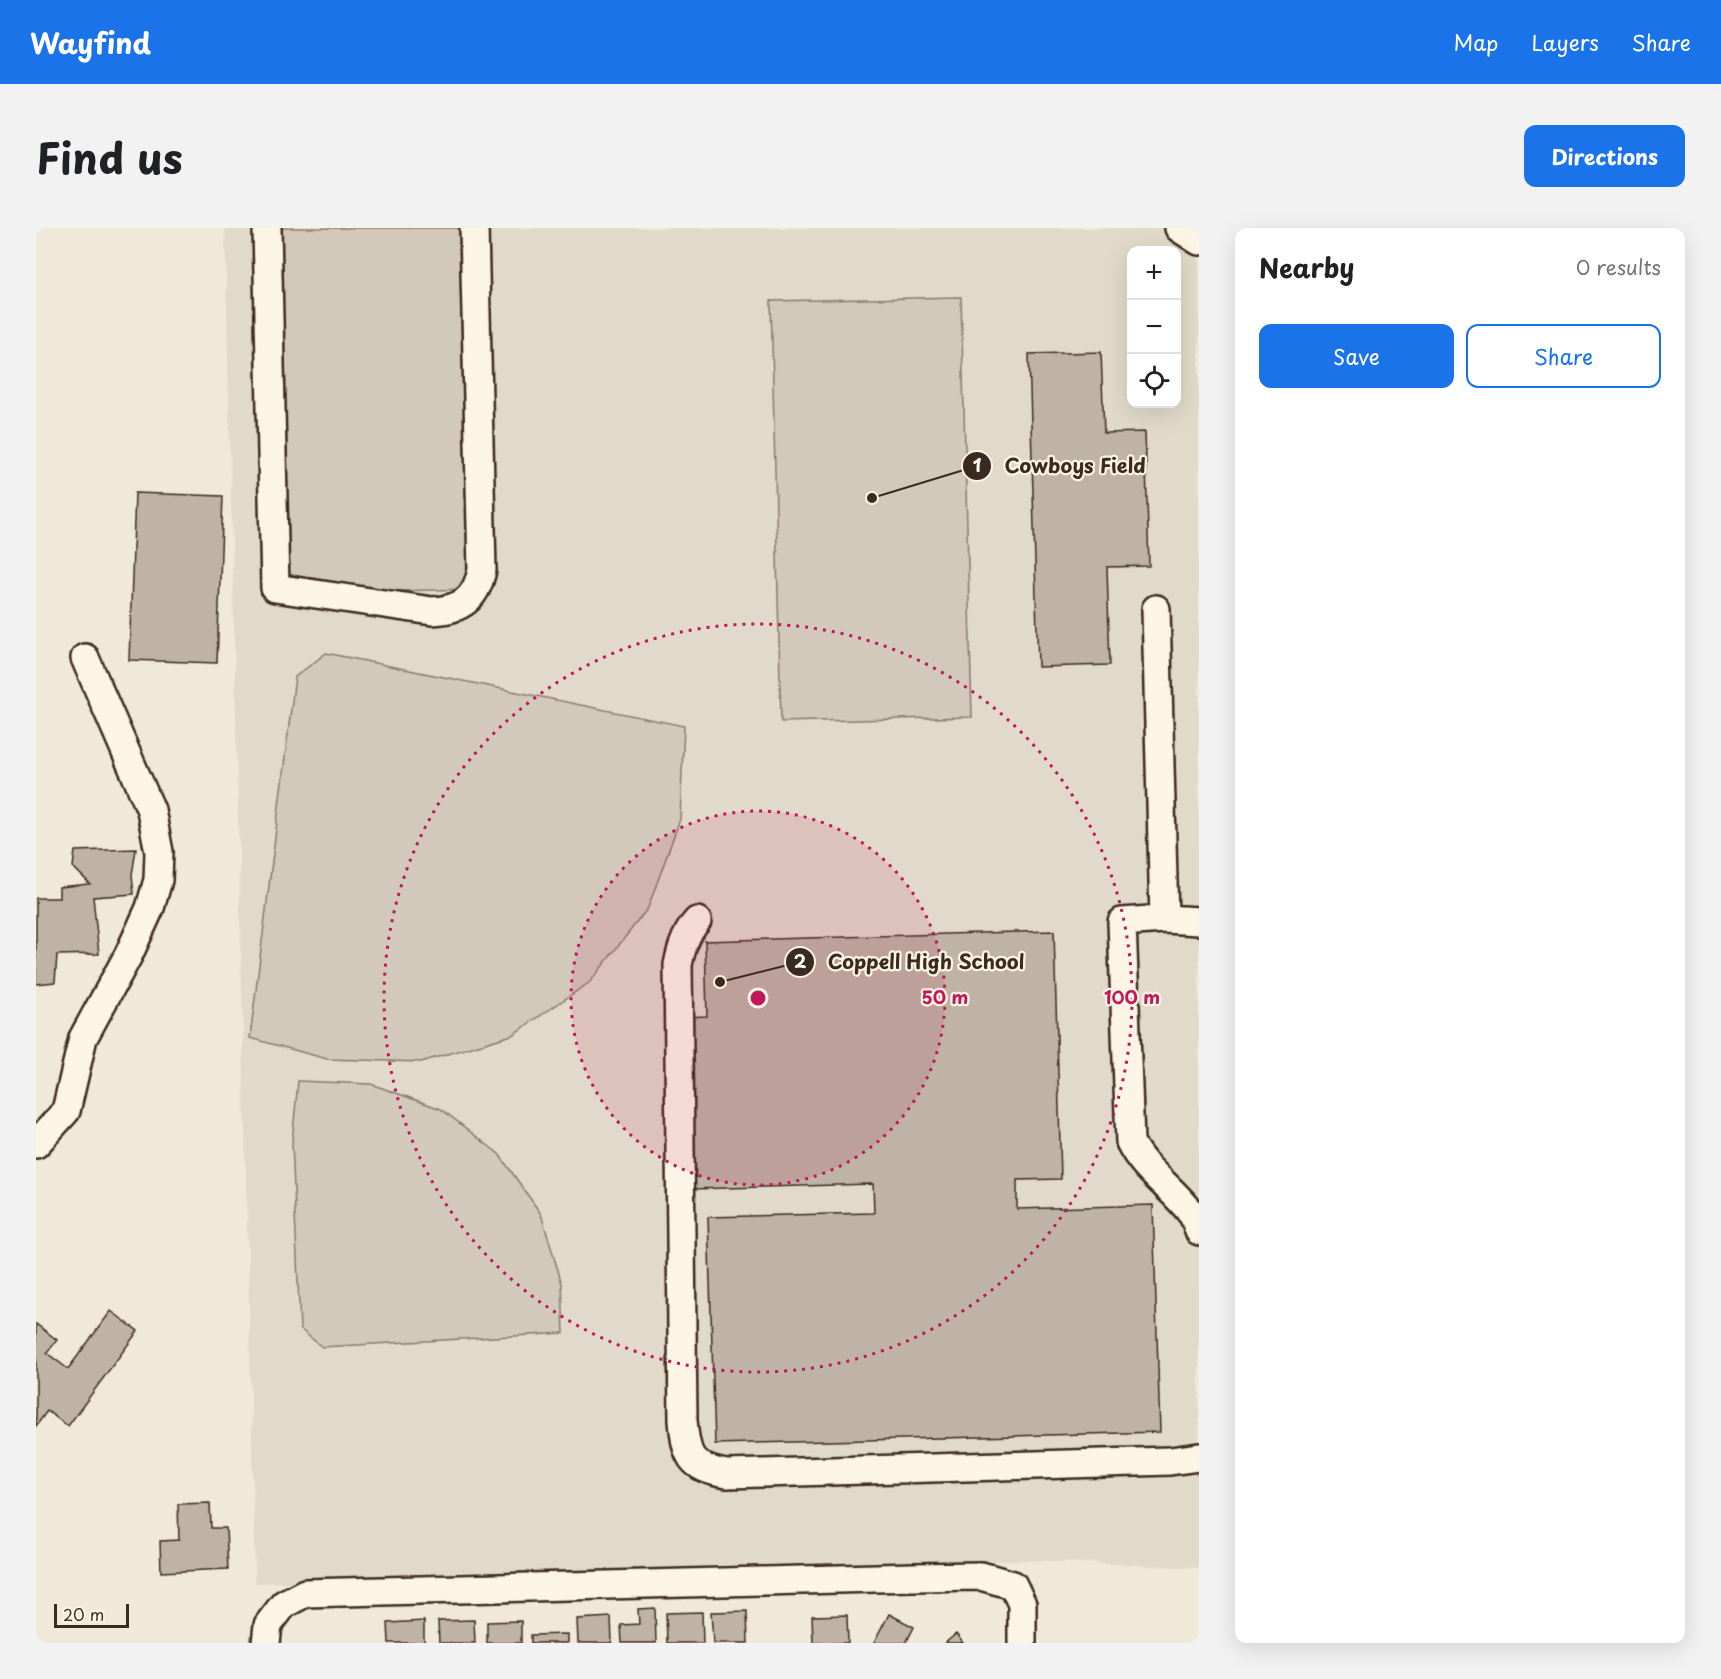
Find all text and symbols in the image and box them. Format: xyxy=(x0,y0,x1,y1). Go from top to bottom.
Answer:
text: Wayfind xyxy=(30,21,151,64)
text: Map xyxy=(1454,26,1498,58)
text: Layers xyxy=(1531,26,1599,58)
text: Share xyxy=(1632,26,1691,58)
text: Find us xyxy=(36,125,183,188)
button: Directions xyxy=(1524,125,1685,187)
map controls xyxy=(1127,246,1181,408)
button: + xyxy=(1127,246,1181,300)
text: Nearby xyxy=(1259,248,1354,287)
text: 0 results xyxy=(1576,252,1661,282)
button: − xyxy=(1127,300,1181,354)
button: Save xyxy=(1259,324,1454,388)
button: Share xyxy=(1466,324,1661,388)
button: locate xyxy=(1127,354,1181,408)
callout: Cowboys Field xyxy=(962,447,1158,485)
text: Cowboys Field xyxy=(1004,450,1146,480)
text: 1 xyxy=(973,451,982,478)
callout: Coppell High School xyxy=(785,943,1037,981)
text: Coppell High School xyxy=(828,946,1024,976)
text: 2 xyxy=(794,947,807,974)
text: 50 m xyxy=(922,983,968,1010)
text: 100 m xyxy=(1104,983,1160,1010)
centre of rings xyxy=(748,988,768,1008)
scale bar xyxy=(54,1601,129,1628)
text: 20 m xyxy=(63,1602,104,1626)

